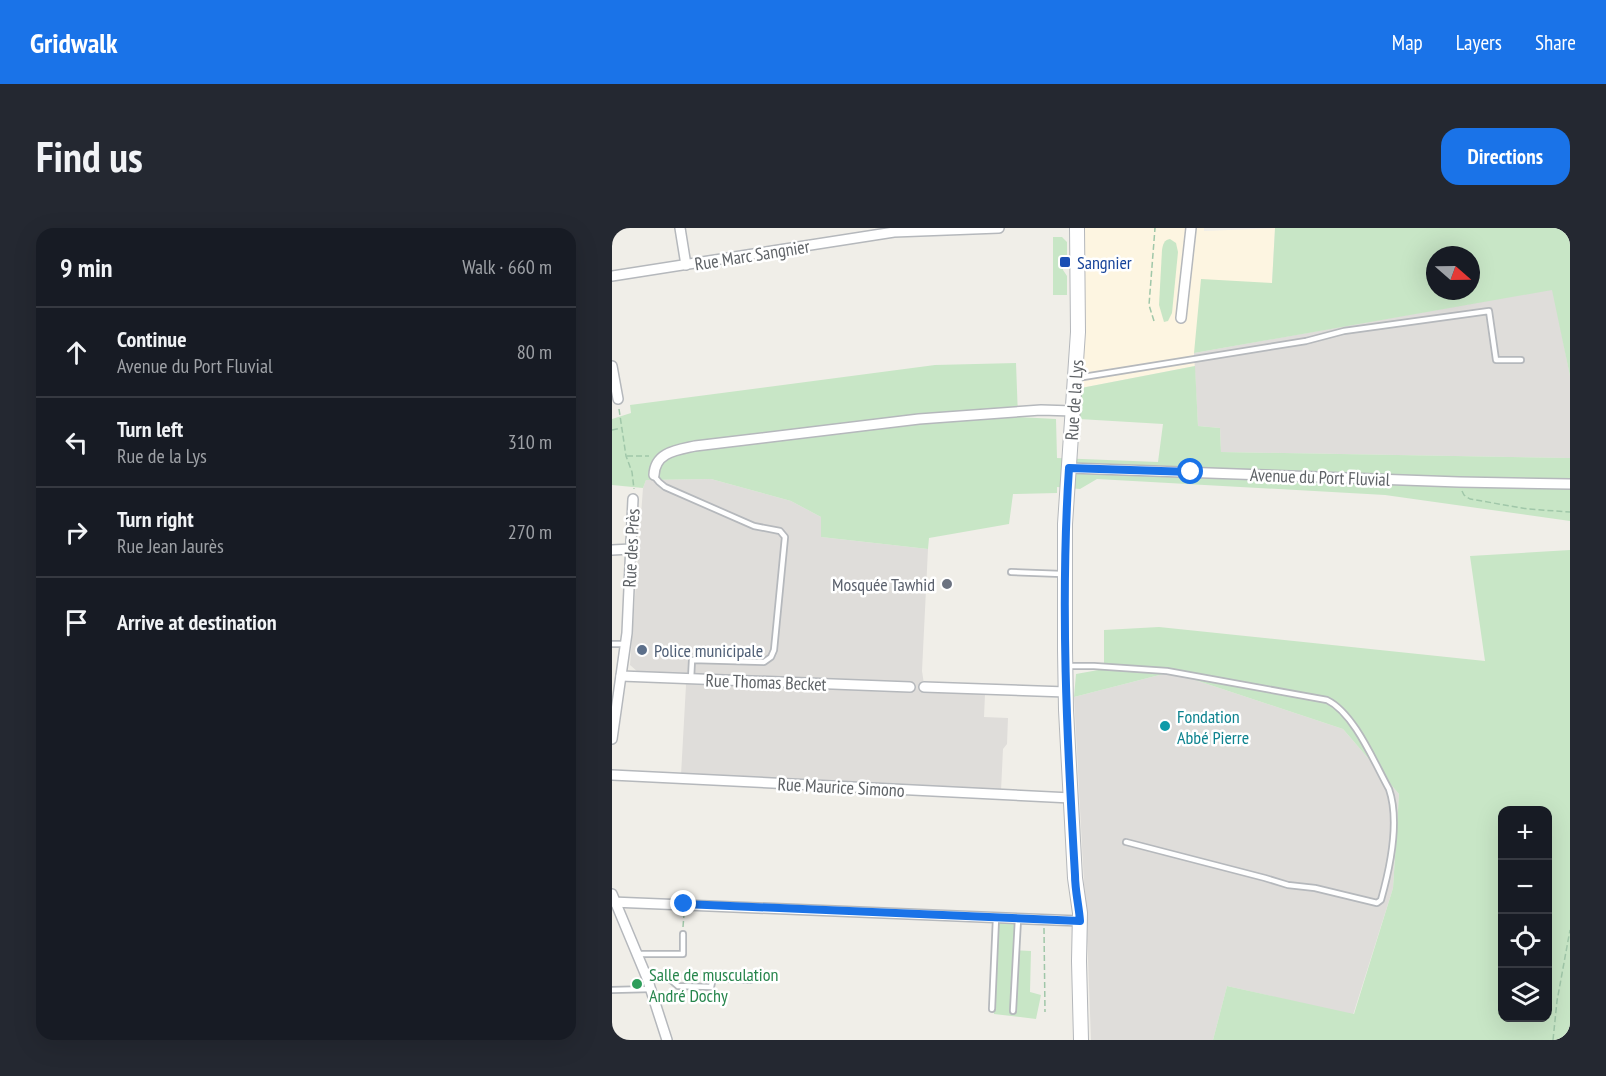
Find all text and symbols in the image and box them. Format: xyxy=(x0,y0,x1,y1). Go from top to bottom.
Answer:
text: Gridwalk xyxy=(30,24,118,61)
text: Map xyxy=(1392,29,1423,56)
text: Layers xyxy=(1456,29,1502,56)
text: Share xyxy=(1535,29,1576,56)
button: Directions xyxy=(1441,128,1570,185)
text: Find us xyxy=(36,129,143,184)
street label: Rue Marc Sangnier xyxy=(693,235,811,275)
north arrow xyxy=(1426,246,1480,300)
text: 9 min xyxy=(60,251,113,284)
place label: Sangnier xyxy=(1077,251,1132,274)
text: Walk · 660 m xyxy=(462,254,552,280)
marker: Sangnier xyxy=(1058,255,1072,269)
text: Continue xyxy=(117,325,187,353)
icon: ahead xyxy=(60,336,93,369)
text: 80 m xyxy=(517,339,552,365)
text: Avenue du Port Fluvial xyxy=(117,353,273,379)
street label: Rue de la Lys xyxy=(1060,359,1088,441)
text: Turn left xyxy=(117,415,183,443)
icon: left xyxy=(60,426,93,459)
text: 310 m xyxy=(508,429,552,455)
text: Rue de la Lys xyxy=(117,443,207,469)
route start xyxy=(1177,458,1203,484)
street label: Avenue du Port Fluvial xyxy=(1250,463,1391,491)
text: Turn right xyxy=(117,505,194,533)
street label: Rue des Près xyxy=(617,508,645,588)
icon: right xyxy=(60,516,93,549)
text: 270 m xyxy=(508,519,552,545)
text: Rue Jean Jaurès xyxy=(117,533,224,559)
place label: Mosquée Tawhid xyxy=(832,573,935,596)
marker: Mosquée Tawhid xyxy=(940,577,954,591)
icon: arrive xyxy=(60,606,93,639)
text: Arrive at destination xyxy=(117,608,277,636)
place label: Police municipale xyxy=(654,639,763,662)
marker: Police municipale xyxy=(635,643,649,657)
street label: Rue Thomas Becket xyxy=(705,668,827,696)
place label: Fondation Abbé Pierre xyxy=(1177,705,1249,749)
marker: Fondation Abbé Pierre xyxy=(1158,719,1172,733)
street label: Rue Maurice Simono xyxy=(777,772,905,802)
map controls xyxy=(1498,806,1552,1022)
button: + xyxy=(1498,806,1552,860)
button: − xyxy=(1498,860,1552,914)
route end xyxy=(670,890,696,916)
button: locate xyxy=(1498,914,1552,968)
place label: Salle de musculation André Dochy xyxy=(649,963,778,1007)
button: layers xyxy=(1498,968,1552,1022)
marker: Salle de musculation André Dochy xyxy=(630,977,644,991)

